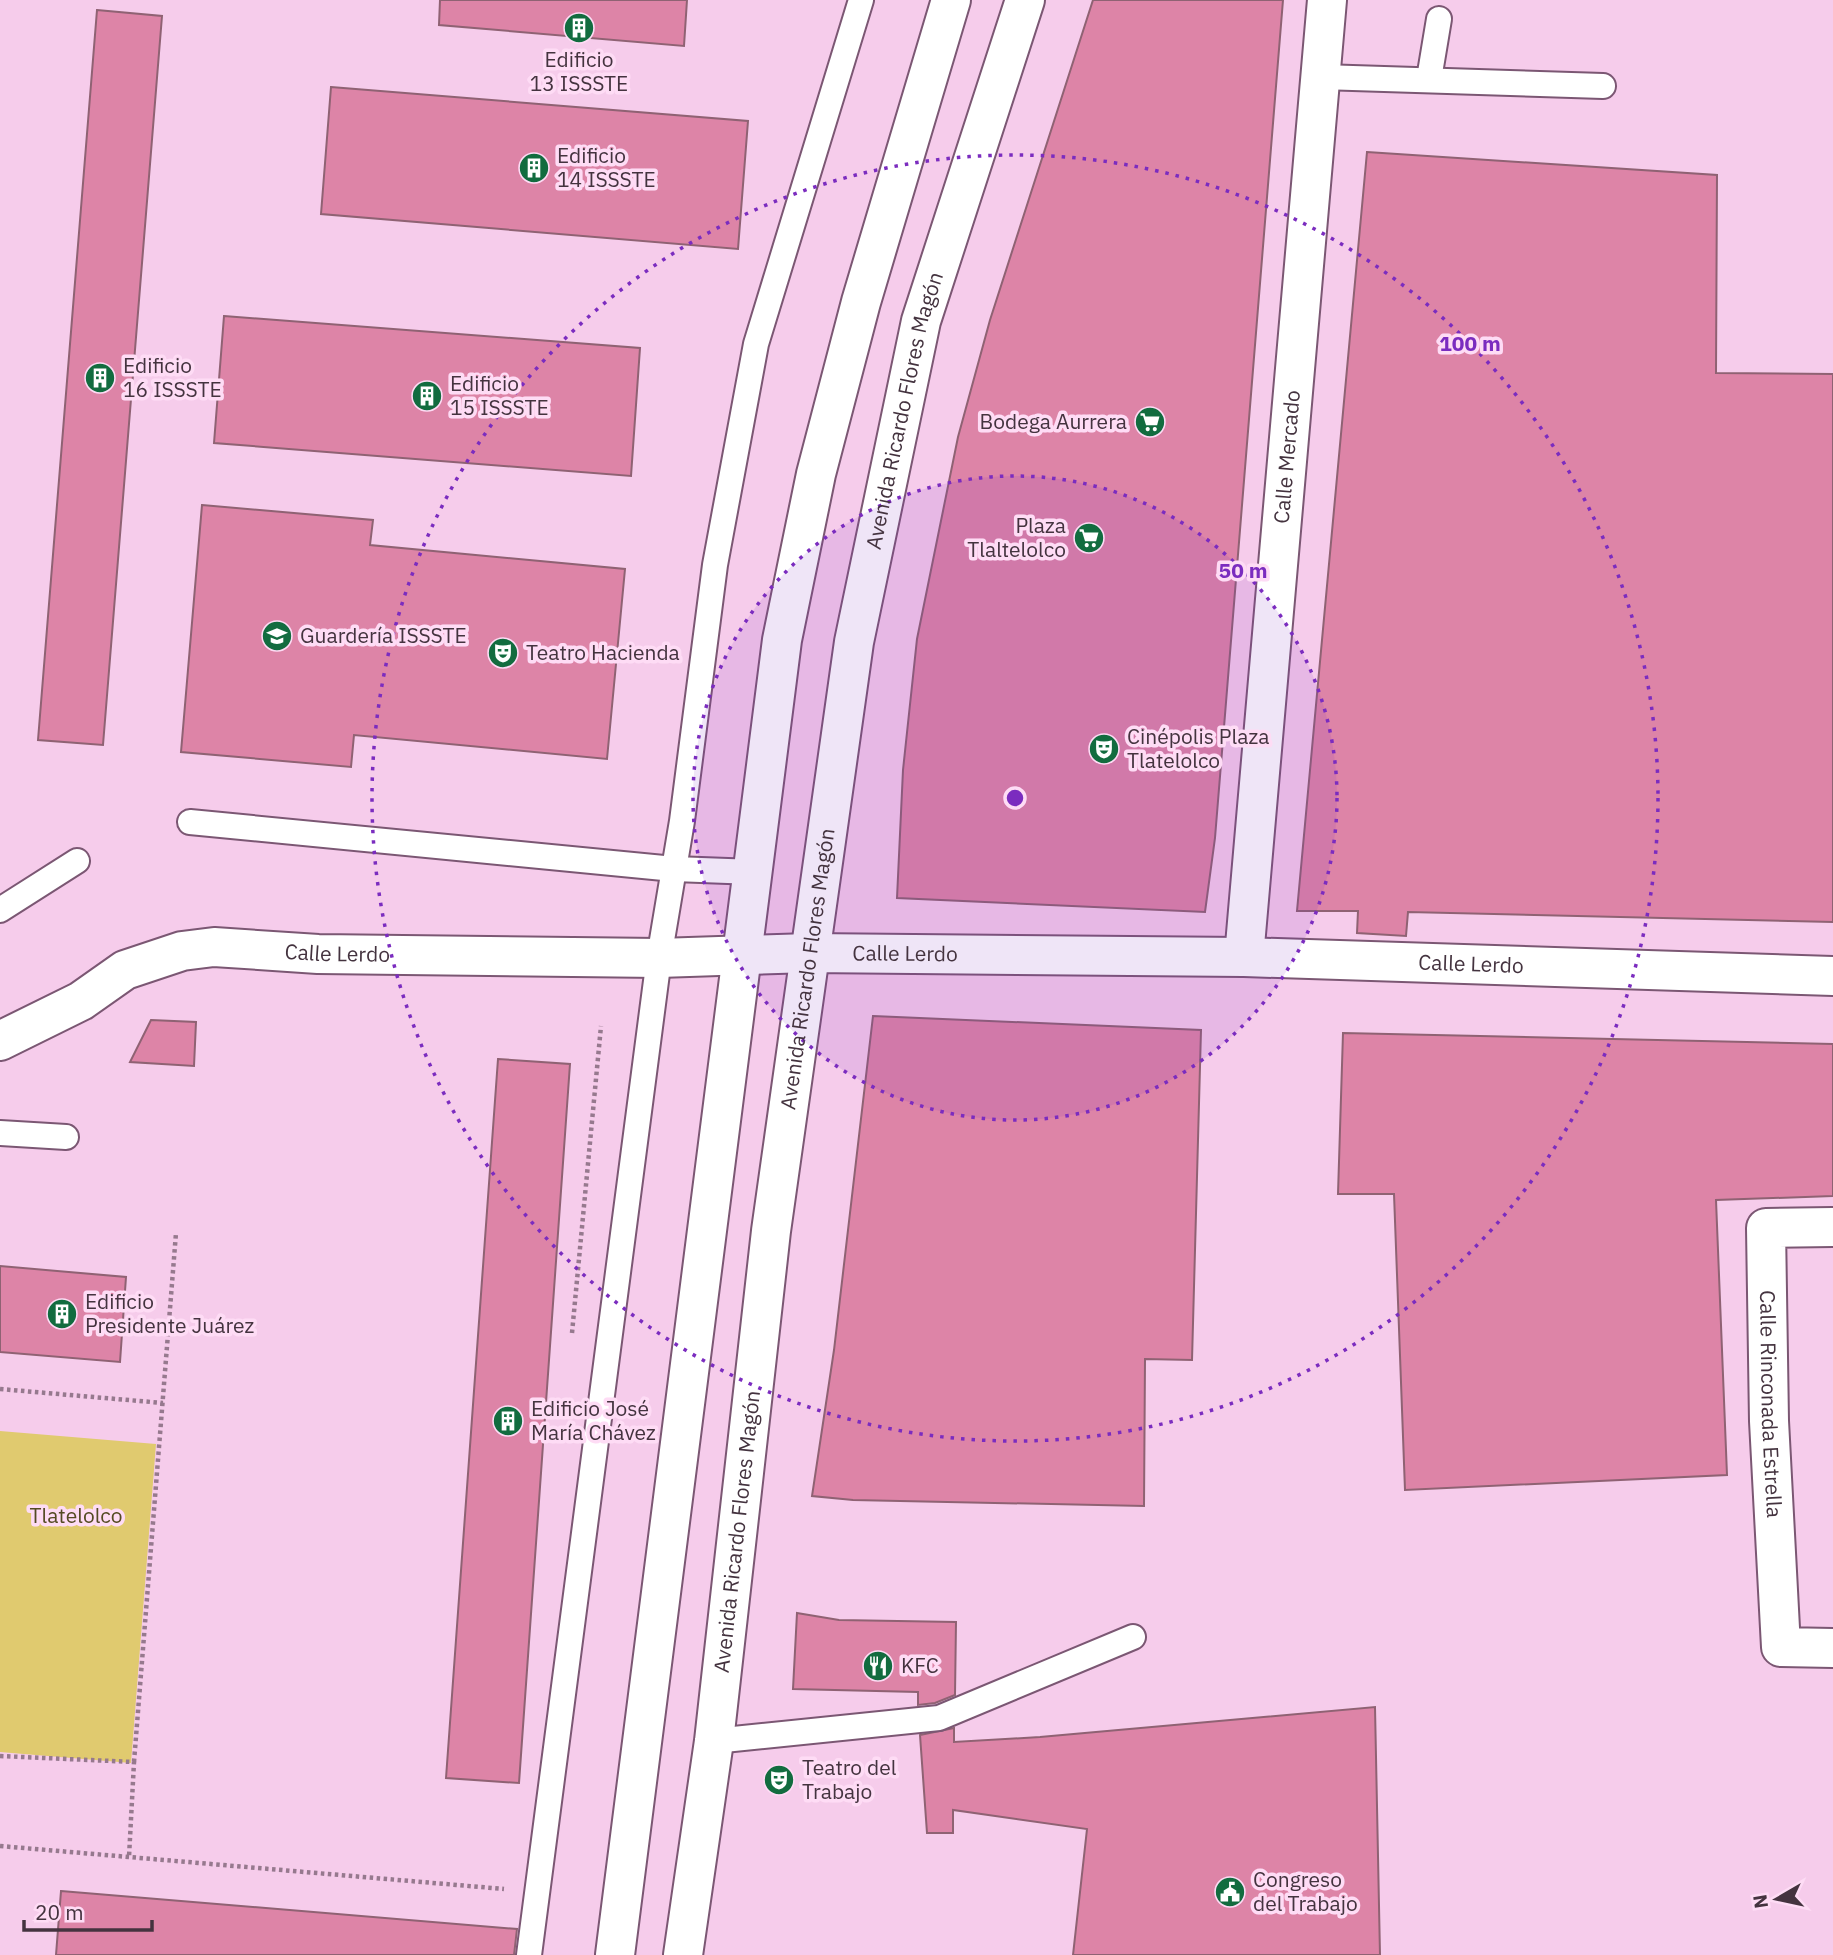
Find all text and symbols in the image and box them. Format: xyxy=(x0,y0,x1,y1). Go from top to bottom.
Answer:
building icon: Edificio 13 ISSSTE xyxy=(562,11,596,45)
place label: Edificio 13 ISSSTE xyxy=(530,45,628,97)
place label: Edificio 14 ISSSTE xyxy=(557,141,656,193)
building icon: Edificio 14 ISSSTE xyxy=(517,151,551,185)
street label: Avenida Ricardo Flores Magón xyxy=(859,268,949,552)
text: 100 m xyxy=(1439,329,1501,357)
place label: Edificio 16 ISSSTE xyxy=(123,351,222,403)
building icon: Edificio 16 ISSSTE xyxy=(83,361,117,395)
place label: Edificio 15 ISSSTE xyxy=(450,369,549,421)
building icon: Edificio 15 ISSSTE xyxy=(410,379,444,413)
street label: Calle Mercado xyxy=(1267,389,1306,525)
supermarket icon: Bodega Aurrera xyxy=(1133,405,1167,439)
place label: Bodega Aurrera xyxy=(980,407,1127,435)
place label: Plaza Tlaltelolco xyxy=(967,511,1066,563)
supermarket icon: Plaza Tlaltelolco xyxy=(1072,521,1106,555)
text: 50 m xyxy=(1219,556,1267,584)
school or university icon: Guardería ISSSTE xyxy=(260,619,294,653)
place label: Guardería ISSSTE xyxy=(300,621,467,649)
theatre icon: Teatro Hacienda xyxy=(486,636,520,670)
place label: Teatro Hacienda xyxy=(526,638,680,666)
place label: Cinépolis Plaza Tlatelolco xyxy=(1127,722,1269,774)
theatre icon: Cinépolis Plaza Tlatelolco xyxy=(1087,732,1121,766)
centre of rings xyxy=(1003,786,1027,810)
street label: Avenida Ricardo Flores Magón xyxy=(773,826,841,1111)
street label: Calle Lerdo xyxy=(284,937,390,968)
street label: Calle Lerdo xyxy=(852,938,958,967)
street label: Calle Lerdo xyxy=(1418,948,1524,979)
place label: Edificio Presidente Juárez xyxy=(85,1287,254,1339)
street label: Calle Rinconada Estrella xyxy=(1754,1290,1789,1518)
building icon: Edificio Presidente Juárez xyxy=(45,1297,79,1331)
street label: Avenida Ricardo Flores Magón xyxy=(707,1389,766,1674)
place label: Edificio José María Chávez xyxy=(531,1394,656,1446)
building icon: Edificio José María Chávez xyxy=(491,1404,525,1438)
park label: Tlatelolco xyxy=(29,1501,123,1529)
restaurant icon: KFC xyxy=(861,1649,895,1683)
place label: KFC xyxy=(901,1651,939,1679)
place label: Teatro del Trabajo xyxy=(802,1753,897,1805)
theatre icon: Teatro del Trabajo xyxy=(762,1763,796,1797)
north arrow xyxy=(1742,1864,1812,1934)
place label: Congreso del Trabajo xyxy=(1253,1865,1358,1917)
public building icon: Congreso del Trabajo xyxy=(1213,1875,1247,1909)
scale bar xyxy=(24,1888,152,1932)
text: N xyxy=(1747,1893,1773,1910)
text: 20 m xyxy=(35,1898,84,1926)

